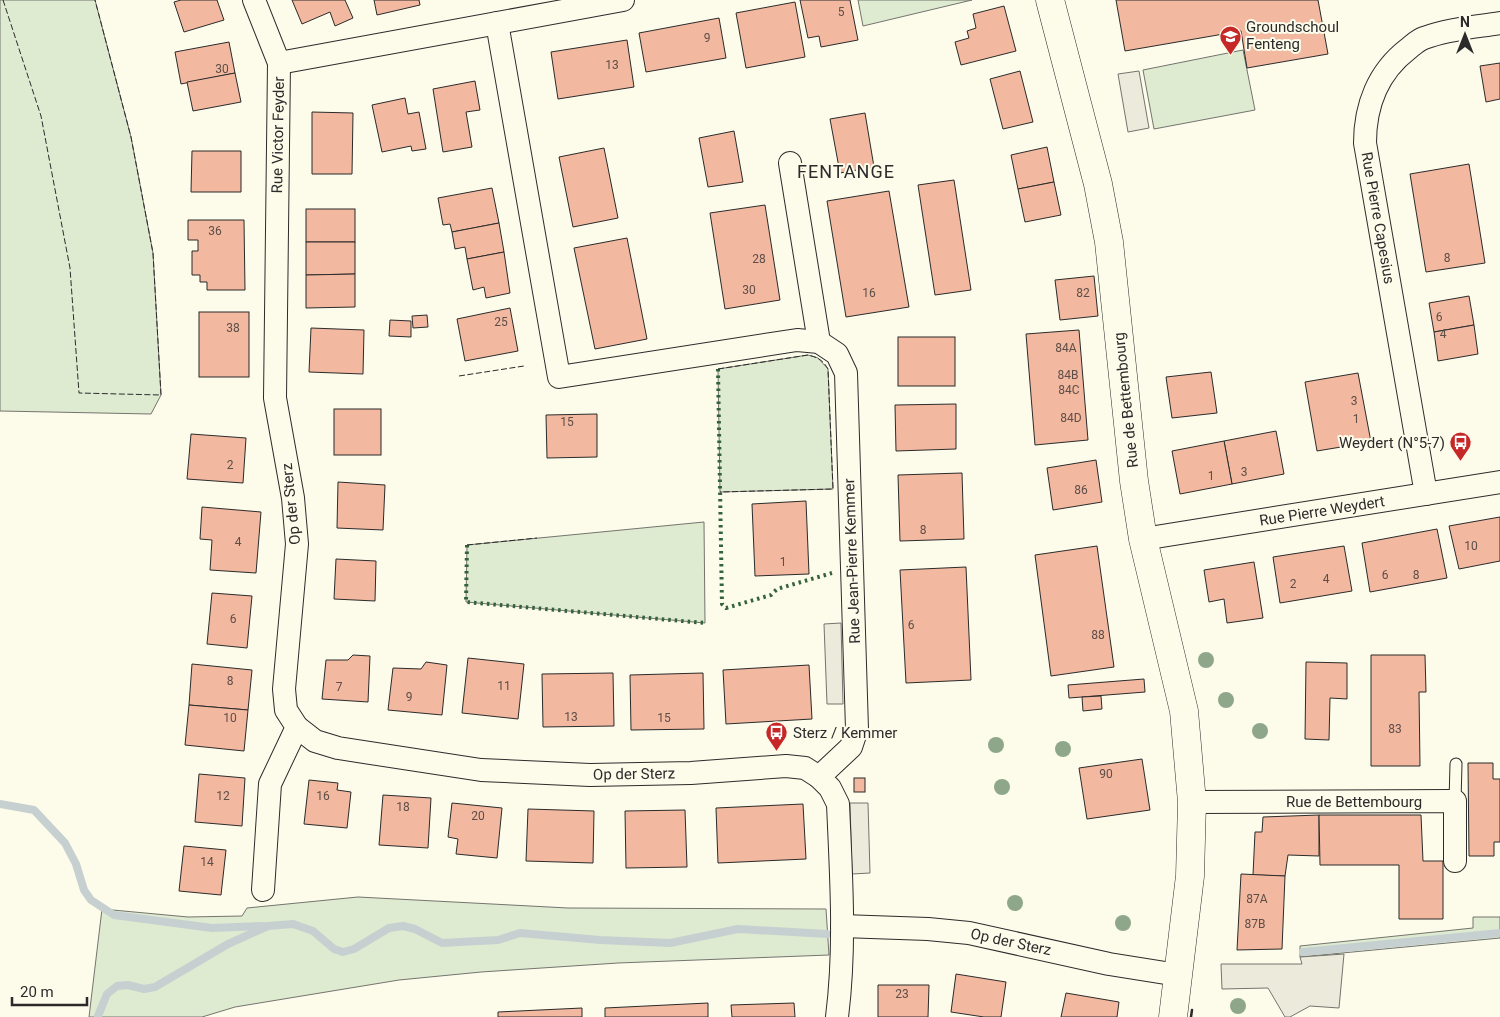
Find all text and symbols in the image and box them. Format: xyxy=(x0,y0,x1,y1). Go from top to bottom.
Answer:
house number: 5 xyxy=(838,5,845,19)
north arrow xyxy=(1440,10,1490,60)
text: N xyxy=(1460,14,1470,30)
place label: Groundschoul Fenteng xyxy=(1246,18,1339,53)
school or university icon: Groundschoul Fenteng xyxy=(1218,24,1242,55)
house number: 9 xyxy=(704,31,710,45)
house number: 13 xyxy=(605,58,619,72)
house number: 30 xyxy=(215,62,229,76)
street label: Rue Victor Feyder xyxy=(268,76,288,194)
street label: Rue Pierre Capesius xyxy=(1358,151,1398,285)
district label: FENTANGE xyxy=(797,161,895,182)
house number: 36 xyxy=(208,224,222,238)
house number: 8 xyxy=(1444,251,1451,265)
house number: 28 xyxy=(752,252,766,266)
house number: 30 xyxy=(742,283,756,297)
house number: 16 xyxy=(862,286,876,300)
house number: 82 xyxy=(1076,286,1090,300)
house number: 6 xyxy=(1436,310,1443,324)
house number: 25 xyxy=(494,315,508,329)
house number: 38 xyxy=(226,321,240,335)
house number: 4 xyxy=(1440,327,1447,341)
street label: Rue de Bettembourg xyxy=(1110,331,1142,469)
house number: 84A xyxy=(1055,341,1077,355)
house number: 84B xyxy=(1058,368,1078,382)
house number: 84C xyxy=(1058,383,1080,397)
house number: 3 xyxy=(1351,394,1357,408)
house number: 84D xyxy=(1060,411,1082,425)
house number: 1 xyxy=(1353,412,1359,426)
house number: 15 xyxy=(560,415,574,429)
bus stop icon: Weydert (N°5-7) xyxy=(1449,431,1473,462)
place label: Weydert (N°5-7) xyxy=(1339,434,1445,452)
house number: 2 xyxy=(227,458,234,472)
street label: Op der Sterz xyxy=(278,462,304,546)
house number: 3 xyxy=(1241,465,1247,479)
house number: 1 xyxy=(1208,469,1214,483)
street label: Rue Jean-Pierre Kemmer xyxy=(840,478,864,644)
house number: 86 xyxy=(1074,483,1088,497)
street label: Rue Pierre Weydert xyxy=(1258,492,1386,530)
house number: 8 xyxy=(920,523,927,537)
house number: 4 xyxy=(235,535,242,549)
house number: 10 xyxy=(1464,539,1478,553)
house number: 1 xyxy=(780,555,786,569)
house number: 6 xyxy=(1382,568,1389,582)
house number: 8 xyxy=(1413,568,1420,582)
house number: 4 xyxy=(1323,572,1330,586)
house number: 2 xyxy=(1290,577,1297,591)
house number: 6 xyxy=(230,612,237,626)
house number: 6 xyxy=(908,618,915,632)
house number: 88 xyxy=(1091,628,1105,642)
house number: 8 xyxy=(227,674,234,688)
house number: 11 xyxy=(497,679,511,693)
house number: 7 xyxy=(336,680,343,694)
house number: 9 xyxy=(406,690,412,704)
house number: 13 xyxy=(564,710,578,724)
house number: 10 xyxy=(223,711,237,725)
house number: 15 xyxy=(657,711,671,725)
bus stop icon: Sterz / Kemmer xyxy=(765,721,789,752)
house number: 83 xyxy=(1388,722,1402,736)
place label: Sterz / Kemmer xyxy=(793,724,897,742)
street label: Op der Sterz xyxy=(593,764,675,784)
house number: 90 xyxy=(1099,767,1113,781)
house number: 12 xyxy=(216,789,230,803)
house number: 16 xyxy=(316,789,330,803)
street label: Rue de Bettembourg xyxy=(1286,793,1422,811)
house number: 18 xyxy=(396,800,410,814)
house number: 20 xyxy=(471,809,485,823)
house number: 14 xyxy=(200,855,214,869)
house number: 87A xyxy=(1246,892,1268,906)
house number: 87B xyxy=(1245,917,1265,931)
street label: Op der Sterz xyxy=(969,925,1053,959)
scale bar xyxy=(12,974,88,1006)
text: 20 m xyxy=(20,983,54,1001)
house number: 23 xyxy=(895,987,909,1001)

